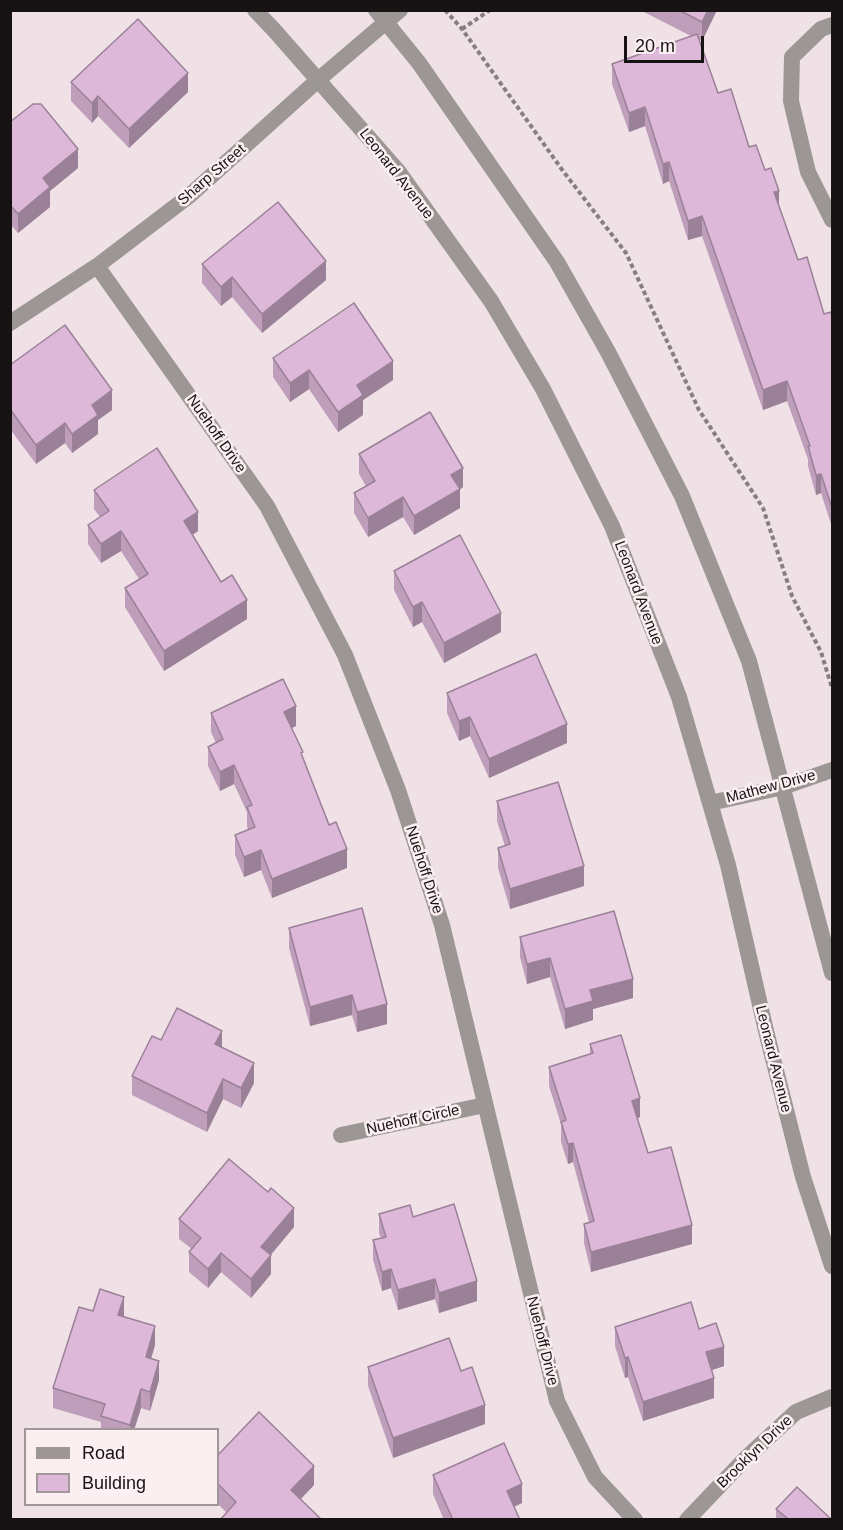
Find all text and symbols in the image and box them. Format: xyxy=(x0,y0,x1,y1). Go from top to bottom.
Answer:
scale bar xyxy=(627,24,706,62)
text: 20 m xyxy=(635,36,675,56)
street label: Leonard Avenue xyxy=(355,125,437,223)
street label: Sharp Street xyxy=(174,141,250,209)
street label: Nuehoff Drive xyxy=(182,391,250,477)
street label: Leonard Avenue xyxy=(610,539,666,647)
street label: Mathew Drive xyxy=(724,766,818,808)
street label: Nuehoff Drive xyxy=(401,824,447,916)
street label: Leonard Avenue xyxy=(751,1004,795,1114)
street label: Nuehoff Circle xyxy=(365,1101,461,1139)
street label: Nuehoff Drive xyxy=(522,1294,562,1388)
street label: Brooklyn Drive xyxy=(714,1412,796,1492)
legend xyxy=(24,1428,219,1506)
text: Road xyxy=(82,1443,125,1463)
text: Building xyxy=(82,1473,146,1493)

